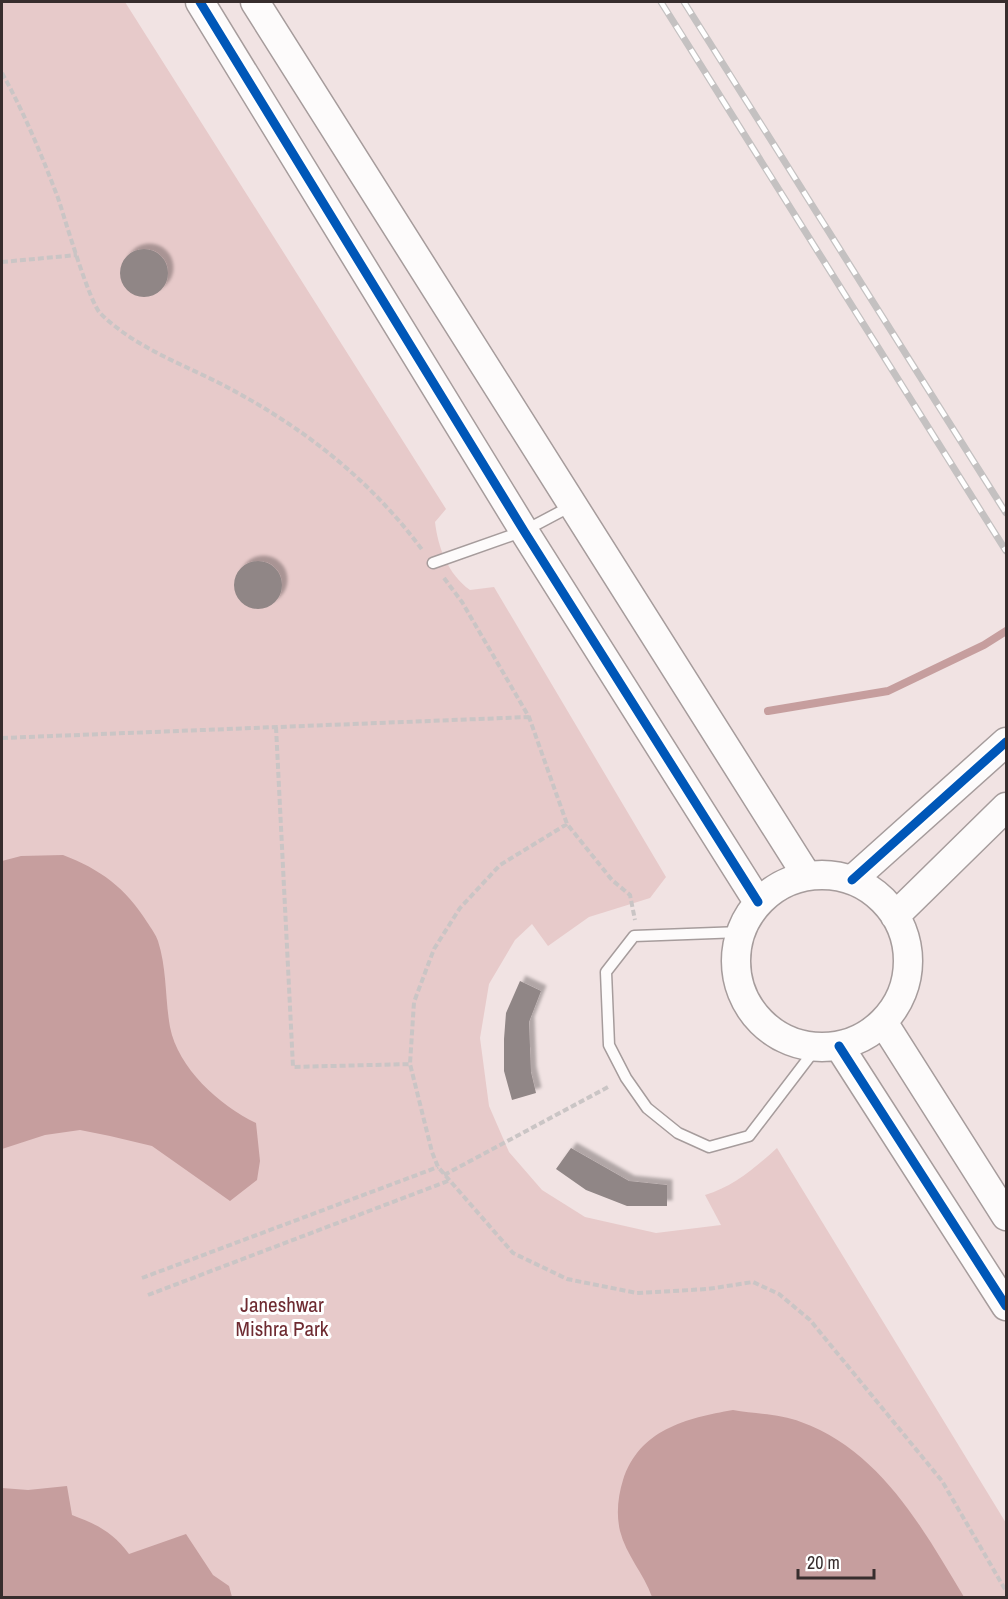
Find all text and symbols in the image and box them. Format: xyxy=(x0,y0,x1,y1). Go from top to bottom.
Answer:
park label: Janeshwar Mishra Park xyxy=(236,1290,329,1343)
scale bar xyxy=(798,1542,874,1580)
text: 20 m xyxy=(807,1550,840,1575)

